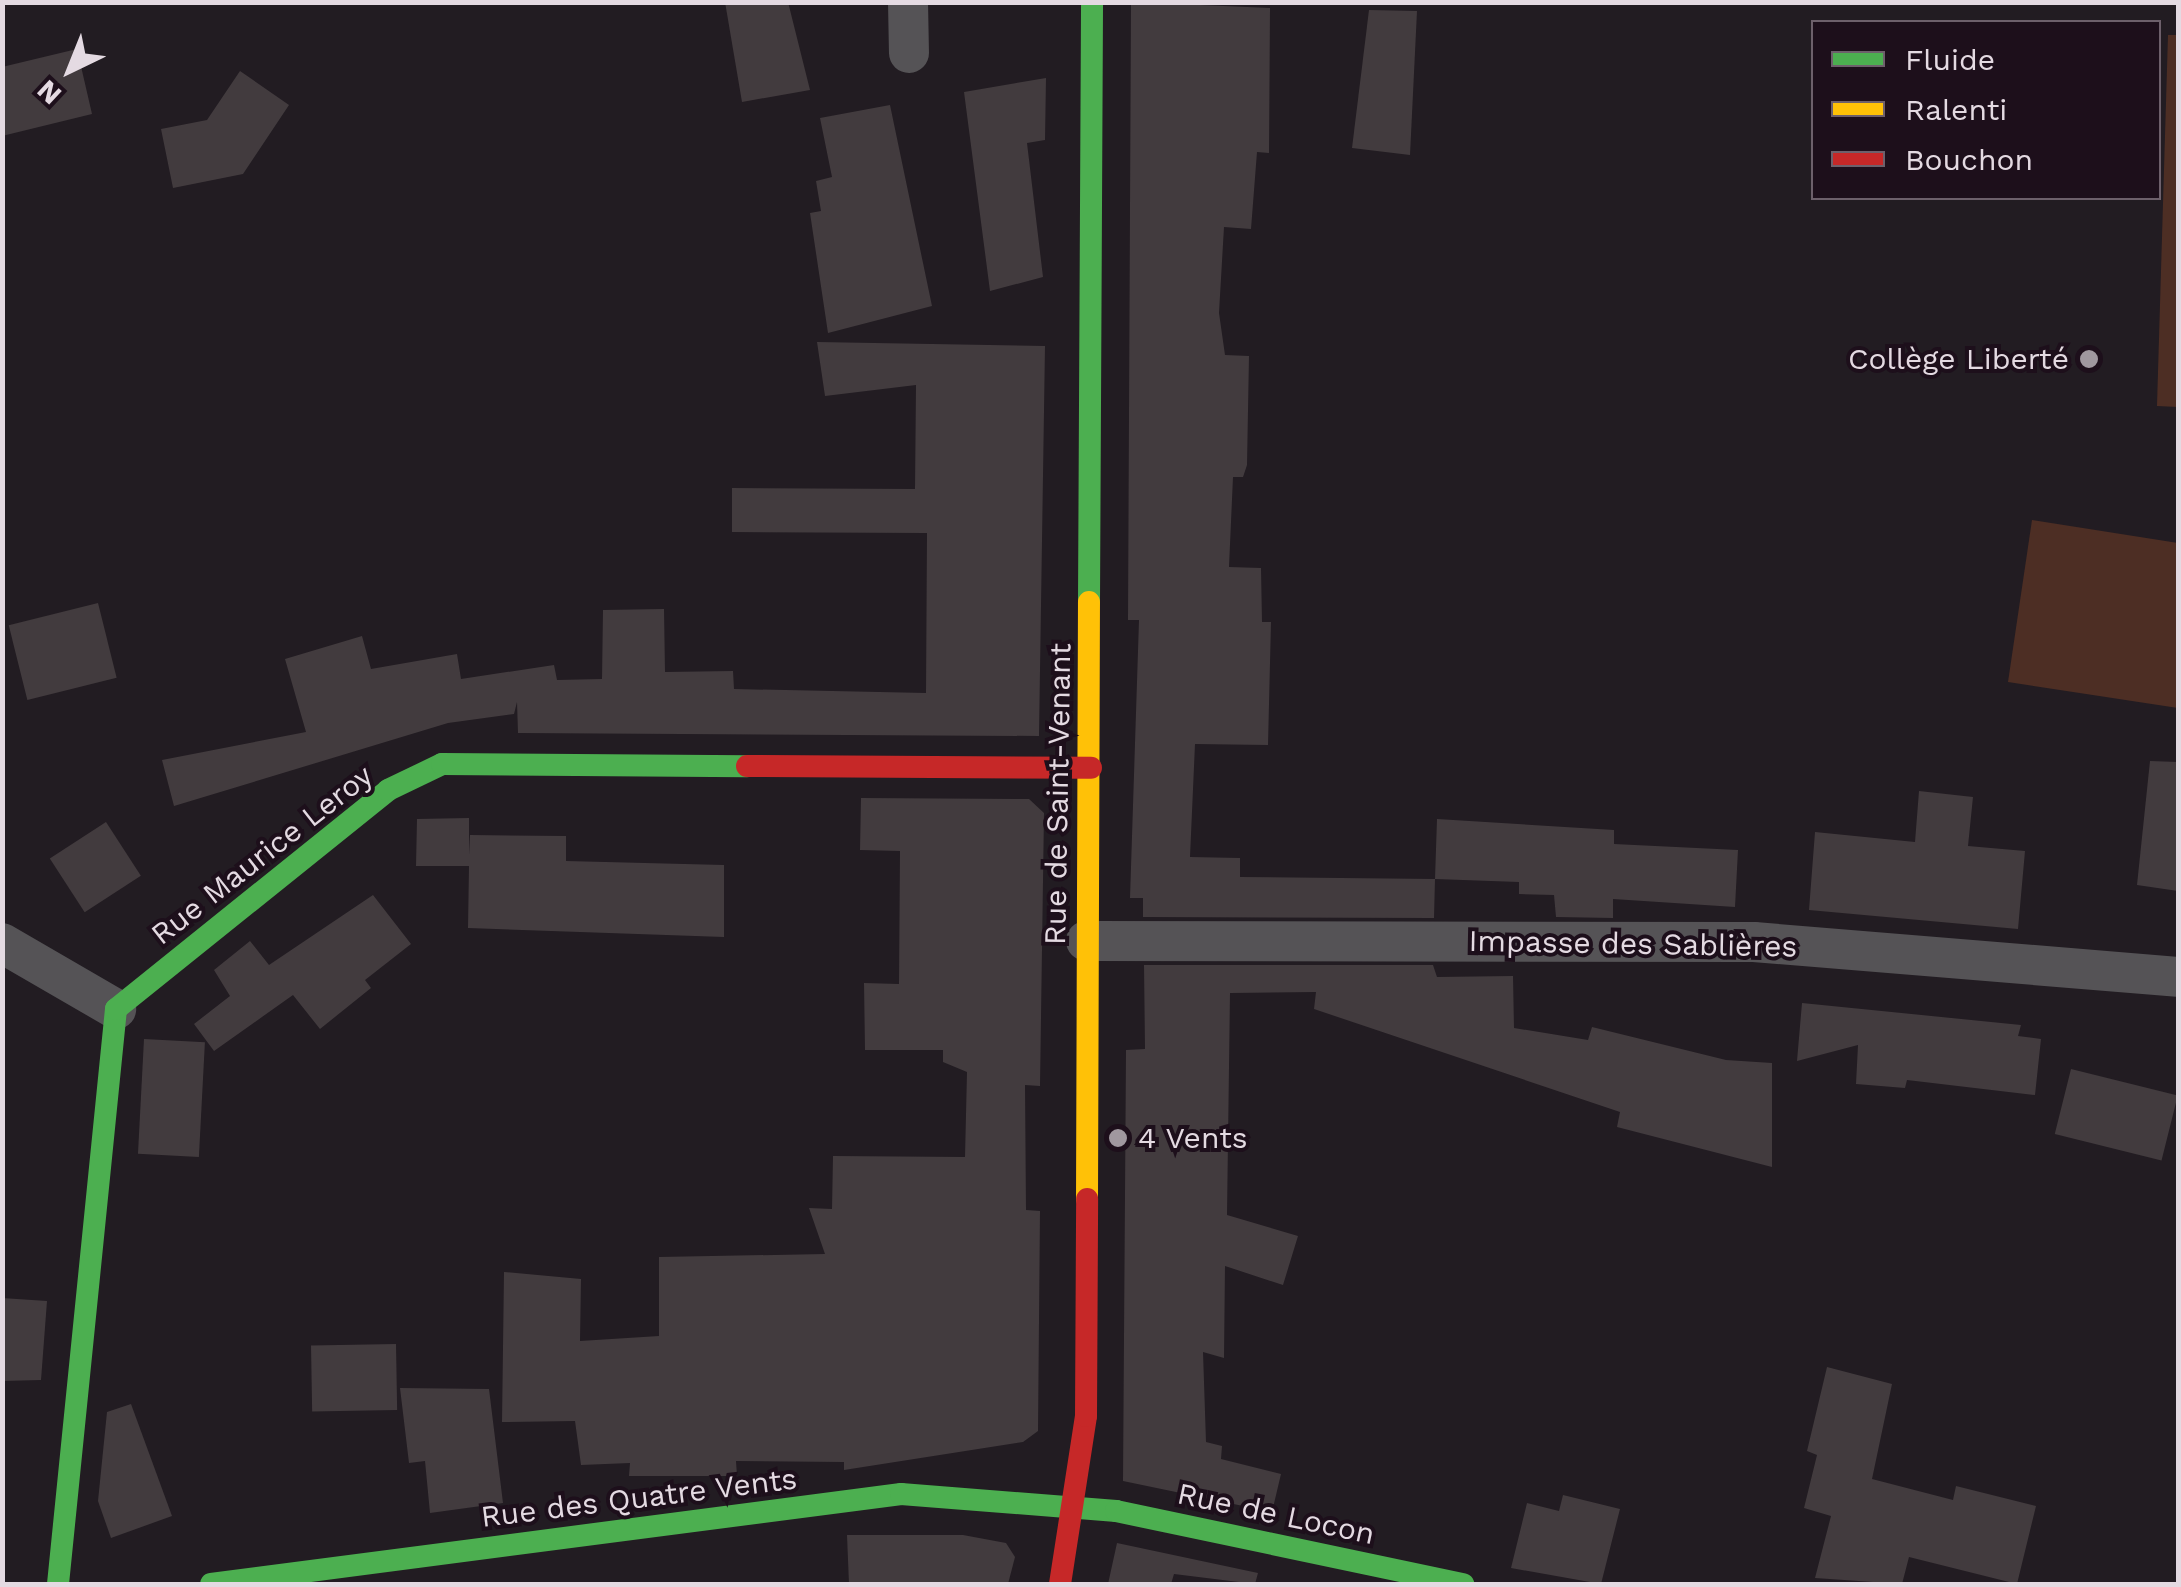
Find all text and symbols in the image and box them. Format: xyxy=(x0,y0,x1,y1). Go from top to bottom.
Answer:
north arrow xyxy=(20,20,120,120)
legend xyxy=(1811,20,2161,200)
text: Fluide xyxy=(1905,42,1995,77)
text: N xyxy=(30,73,68,111)
text: Ralenti xyxy=(1905,92,2007,127)
text: Bouchon xyxy=(1905,142,2033,177)
place label: Collège Liberté xyxy=(1848,341,2069,377)
marker: Collège Liberté xyxy=(2078,348,2100,370)
street label: Rue de Saint-Venant xyxy=(1037,643,1079,945)
street label: Rue Maurice Leroy xyxy=(144,757,380,953)
street label: Impasse des Sablières xyxy=(1468,923,1798,965)
place label: 4 Vents xyxy=(1138,1120,1249,1156)
marker: 4 Vents xyxy=(1107,1127,1129,1149)
street label: Rue des Quatre Vents xyxy=(478,1461,800,1535)
street label: Rue de Locon xyxy=(1174,1476,1378,1552)

